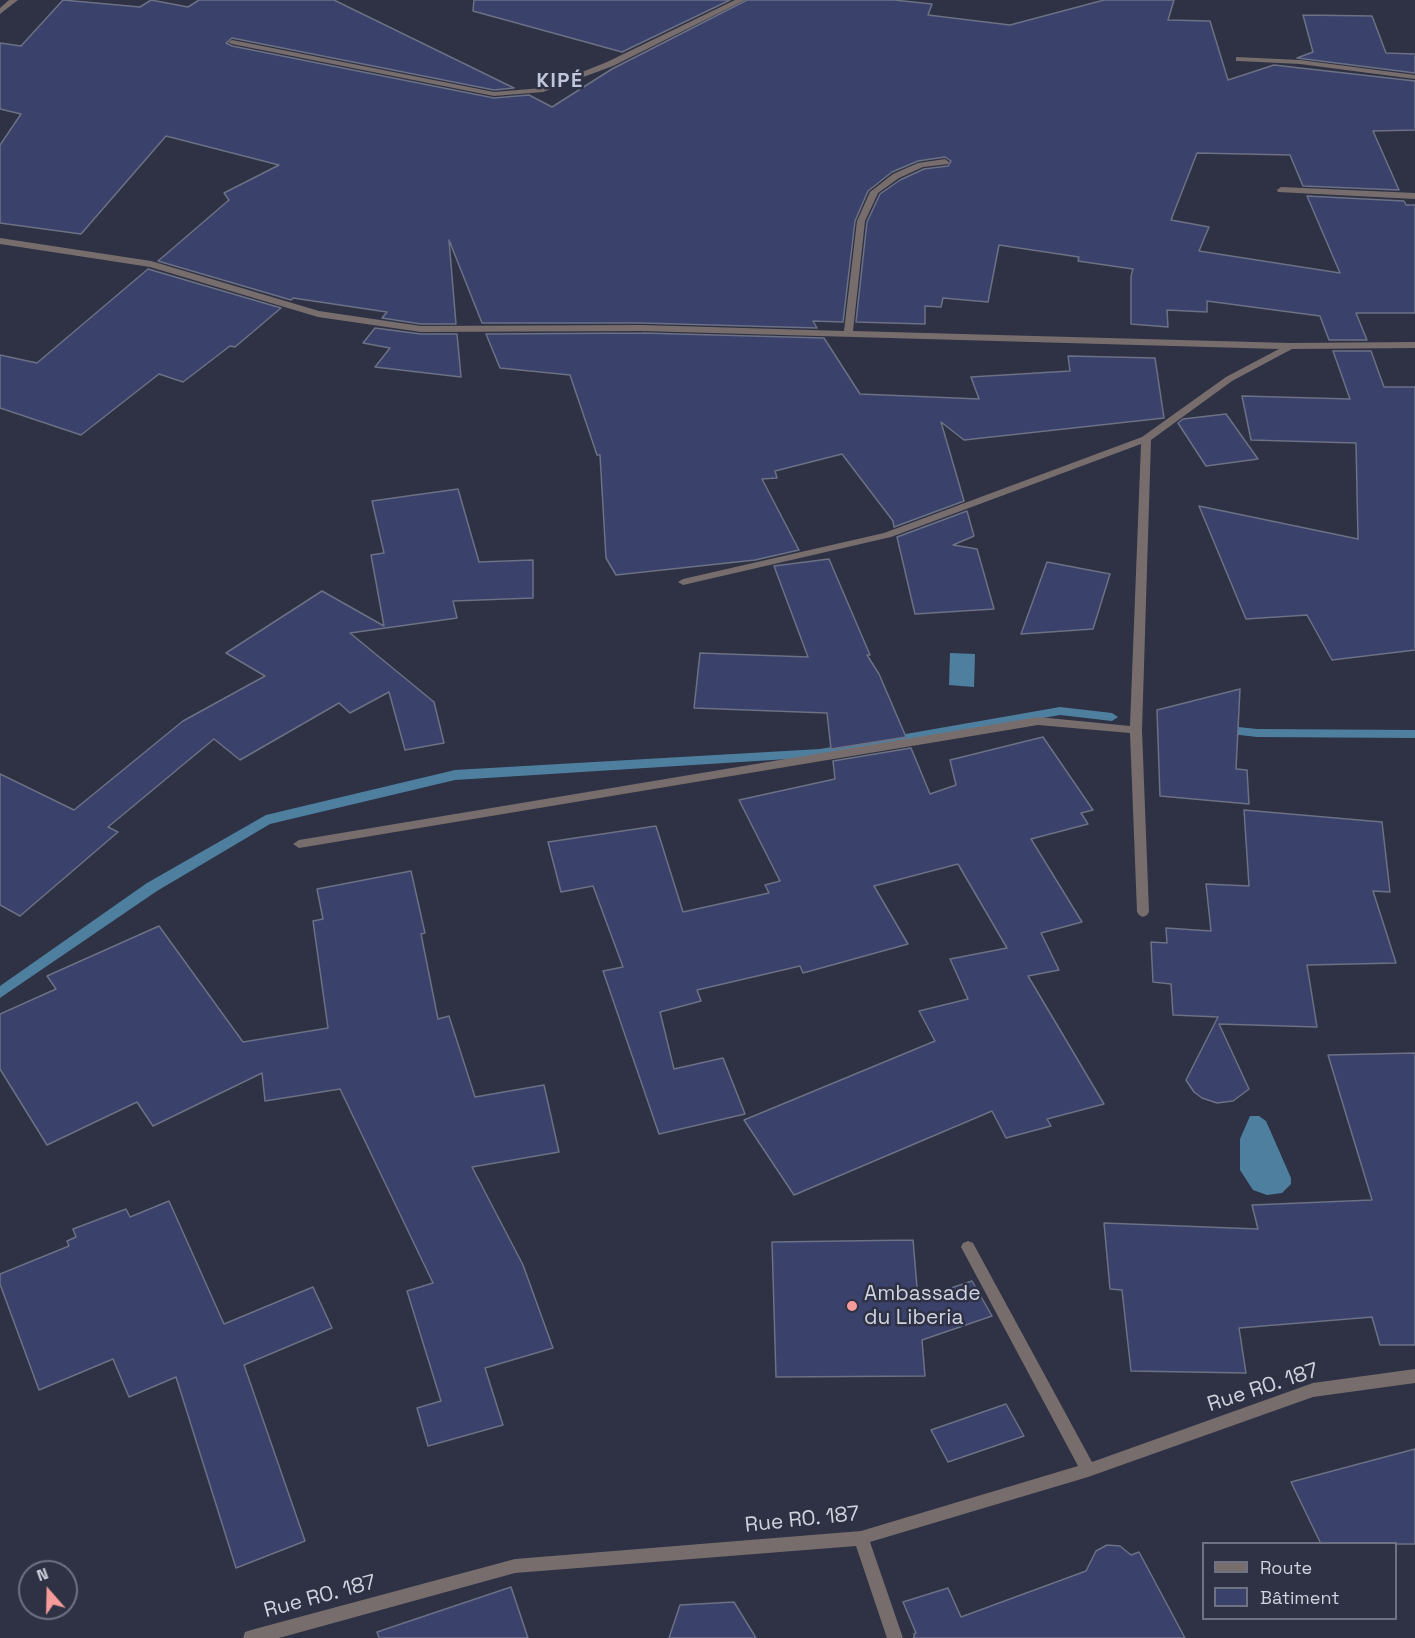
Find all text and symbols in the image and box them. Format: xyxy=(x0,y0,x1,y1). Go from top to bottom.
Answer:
district label: KIPÉ xyxy=(537,70,583,94)
place label: Ambassade du Liberia xyxy=(864,1281,981,1331)
marker: Ambassade du Liberia xyxy=(845,1299,859,1313)
street label: Rue RO. 187 xyxy=(1204,1358,1322,1418)
street label: Rue RO. 187 xyxy=(744,1501,860,1539)
legend xyxy=(1202,1542,1397,1620)
text: Route xyxy=(1260,1556,1312,1579)
north arrow xyxy=(18,1560,78,1620)
text: N xyxy=(34,1563,51,1586)
street label: Rue RO. 187 xyxy=(261,1570,379,1624)
text: Bâtiment xyxy=(1260,1586,1340,1609)

